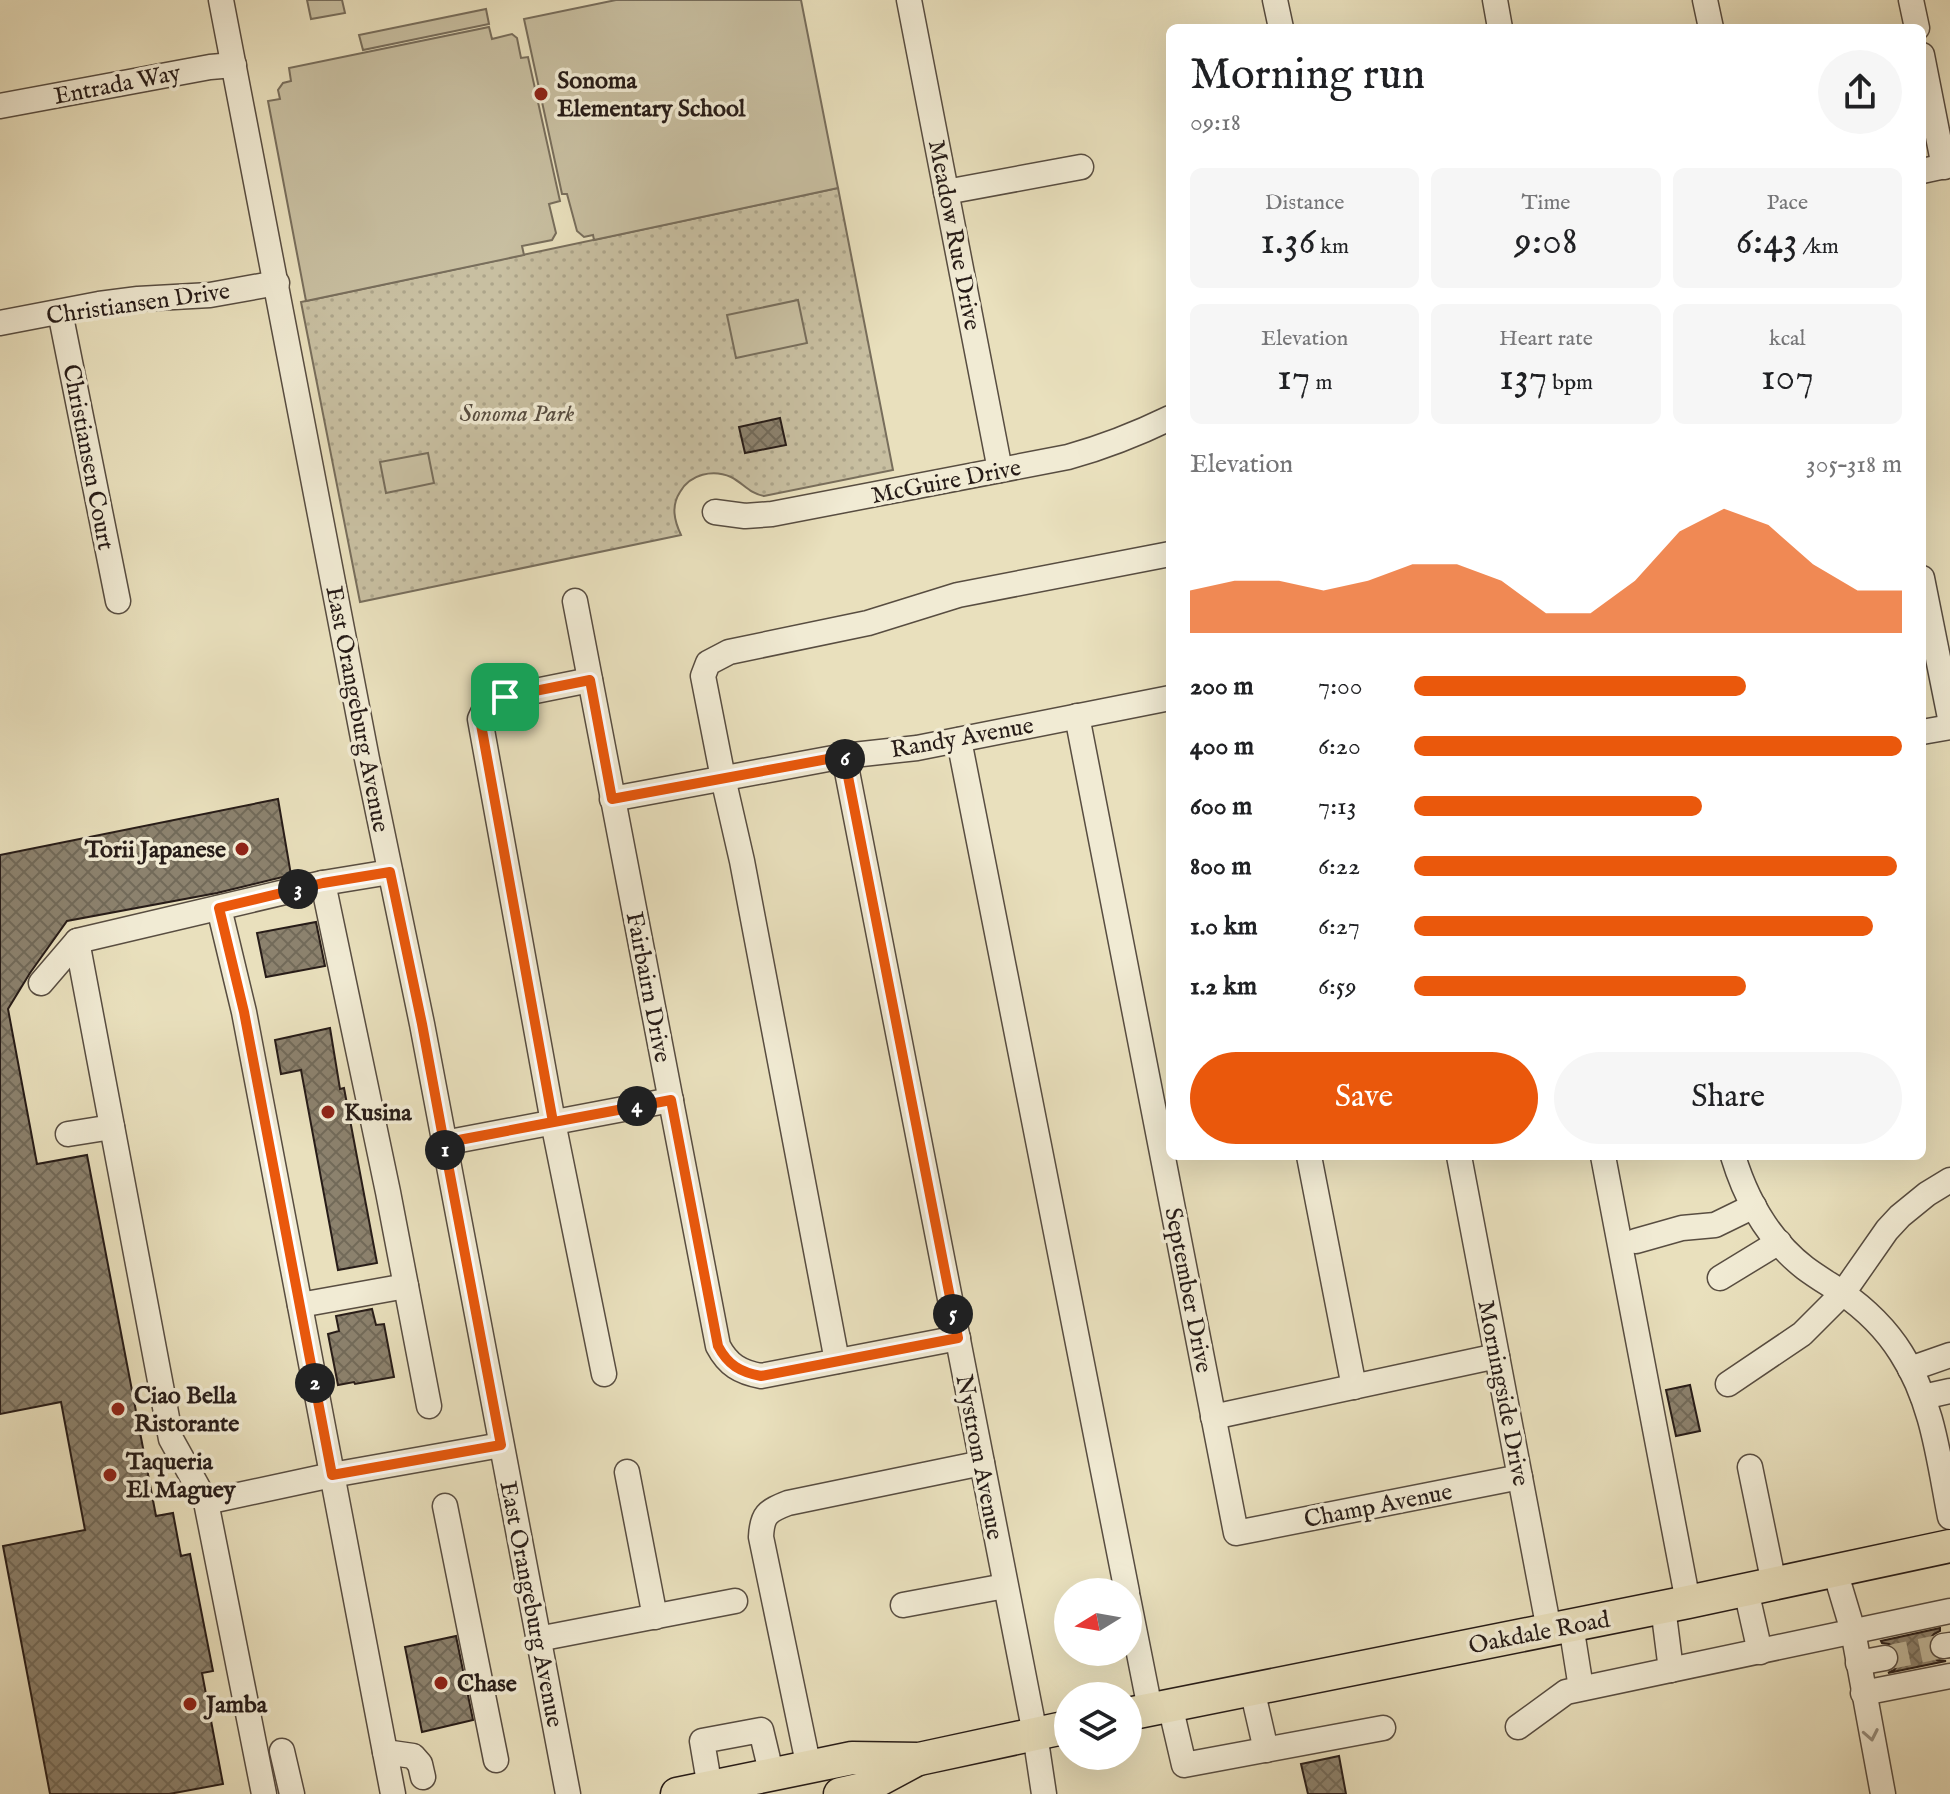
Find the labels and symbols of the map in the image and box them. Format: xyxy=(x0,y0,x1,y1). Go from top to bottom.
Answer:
street label: Entrada Way xyxy=(51,58,183,113)
place label: Sonoma Elementary School xyxy=(557,66,746,125)
marker: Sonoma Elementary School xyxy=(532,85,550,103)
street label: Meadow Rue Drive xyxy=(920,138,987,333)
street label: Christiansen Drive xyxy=(45,276,232,333)
street label: Christiansen Court xyxy=(54,362,121,553)
park label: Sonoma Park xyxy=(460,399,575,430)
street label: McGuire Drive xyxy=(869,453,1024,512)
street label: East Orangeburg Avenue xyxy=(317,583,396,835)
pin xyxy=(471,663,539,731)
street label: Randy Avenue xyxy=(888,711,1036,766)
pin: 6 xyxy=(825,739,865,779)
place label: Torii Japanese xyxy=(84,835,226,866)
marker: Torii Japanese xyxy=(233,840,251,858)
pin: 3 xyxy=(278,869,318,909)
street label: Fairbairn Drive xyxy=(618,909,677,1065)
pin: 4 xyxy=(617,1086,657,1126)
place label: Kusina xyxy=(344,1098,412,1129)
marker: Kusina xyxy=(319,1103,337,1121)
pin: 1 xyxy=(425,1130,465,1170)
street label: September Drive xyxy=(1156,1205,1219,1376)
pin: 5 xyxy=(933,1294,973,1334)
street label: Morningside Drive xyxy=(1469,1298,1536,1489)
pin: 2 xyxy=(295,1363,335,1403)
street label: Nystrom Avenue xyxy=(947,1372,1010,1543)
place label: Ciao Bella Ristorante xyxy=(134,1381,239,1440)
marker: Ciao Bella Ristorante xyxy=(109,1400,127,1418)
place label: Taqueria El Maguey xyxy=(125,1447,237,1506)
marker: Taqueria El Maguey xyxy=(101,1466,119,1484)
street label: Champ Avenue xyxy=(1301,1477,1455,1536)
street label: East Orangeburg Avenue xyxy=(491,1478,570,1730)
north arrow xyxy=(1054,1578,1142,1666)
street label: Oakdale Road xyxy=(1466,1605,1613,1662)
place label: Chase xyxy=(457,1669,517,1700)
marker: Chase xyxy=(432,1674,450,1692)
place label: Jamba xyxy=(203,1690,268,1721)
marker: Jamba xyxy=(181,1695,199,1713)
one-way arrow xyxy=(1862,1729,1879,1742)

